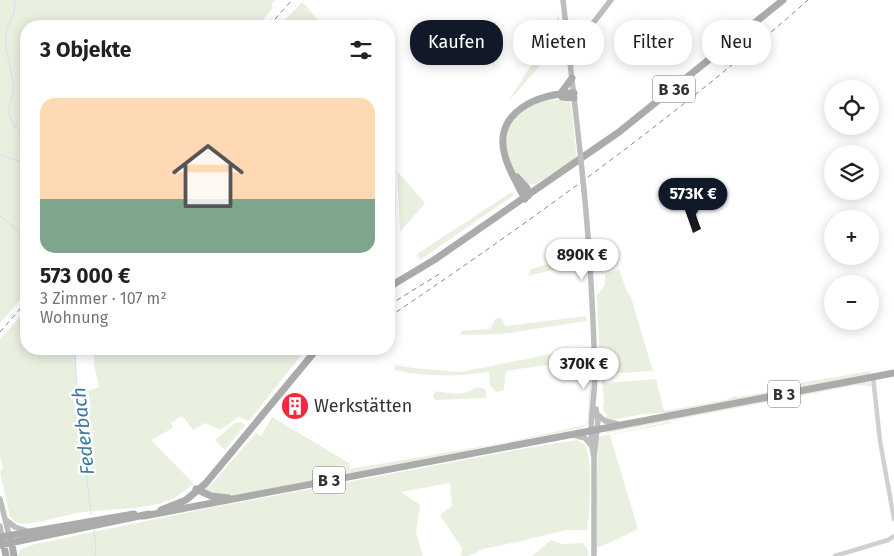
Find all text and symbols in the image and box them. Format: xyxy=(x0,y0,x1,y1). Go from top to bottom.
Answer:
chip: Kaufen xyxy=(410,20,503,65)
chip: Mieten xyxy=(513,20,604,65)
chip: Filter xyxy=(614,20,692,65)
chip: Neu xyxy=(702,20,771,65)
icon: filters xyxy=(347,36,375,64)
text: 3 Objekte xyxy=(40,37,131,63)
road number: B 36 xyxy=(653,76,695,102)
map controls xyxy=(824,80,879,330)
button: locate xyxy=(824,80,879,135)
icon: home xyxy=(163,131,253,221)
button: layers xyxy=(824,145,879,200)
pin: 573K € xyxy=(652,178,734,220)
text: 573K € xyxy=(669,184,717,203)
button: + xyxy=(824,210,879,265)
pin: 890K € xyxy=(541,238,623,281)
text: 890K € xyxy=(557,245,607,264)
text: 573 000 € xyxy=(40,263,131,289)
button: − xyxy=(824,275,879,330)
text: 3 Zimmer · 107 m² xyxy=(40,289,167,308)
text: Wohnung xyxy=(40,308,108,327)
pin: 370K € xyxy=(543,348,625,390)
text: 370K € xyxy=(560,354,608,373)
road number: B 3 xyxy=(768,380,800,408)
water label: Federbach xyxy=(67,386,99,476)
building icon: Werkstätten xyxy=(280,391,310,421)
place label: Werkstätten xyxy=(314,395,412,417)
road number: B 3 xyxy=(313,466,345,494)

